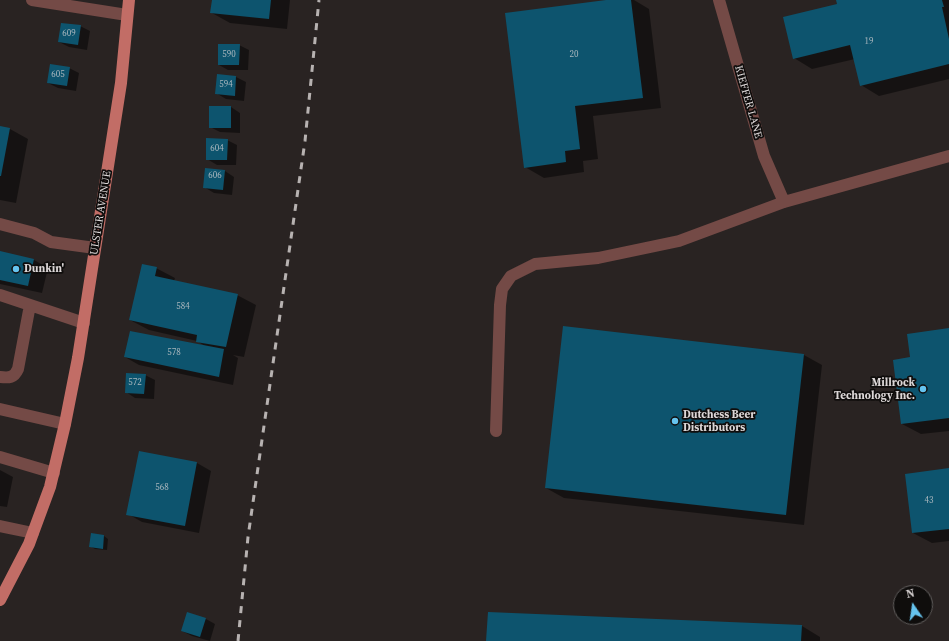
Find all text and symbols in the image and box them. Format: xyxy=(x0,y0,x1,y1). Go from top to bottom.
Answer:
house number: 609 xyxy=(62,29,76,39)
house number: 19 xyxy=(865,37,873,47)
house number: 590 xyxy=(222,50,236,60)
house number: 20 xyxy=(570,50,578,60)
street label: KIEFFER LANE xyxy=(731,64,765,140)
house number: 605 xyxy=(51,70,65,80)
house number: 594 xyxy=(219,80,233,90)
house number: 604 xyxy=(210,144,224,154)
street label: ULSTER AVENUE xyxy=(88,170,114,256)
house number: 606 xyxy=(208,171,222,181)
place label: Dunkin' xyxy=(24,262,64,276)
marker: Dunkin' xyxy=(11,264,21,274)
house number: 584 xyxy=(176,302,190,312)
house number: 578 xyxy=(167,348,181,358)
place label: Millrock Technology Inc. xyxy=(834,376,915,402)
house number: 572 xyxy=(128,378,142,388)
marker: Millrock Technology Inc. xyxy=(918,384,928,394)
place label: Dutchess Beer Distributors xyxy=(683,408,755,434)
marker: Dutchess Beer Distributors xyxy=(670,416,680,426)
house number: 568 xyxy=(155,483,169,493)
house number: 43 xyxy=(925,496,933,506)
north arrow xyxy=(893,585,933,625)
text: N xyxy=(905,586,916,602)

